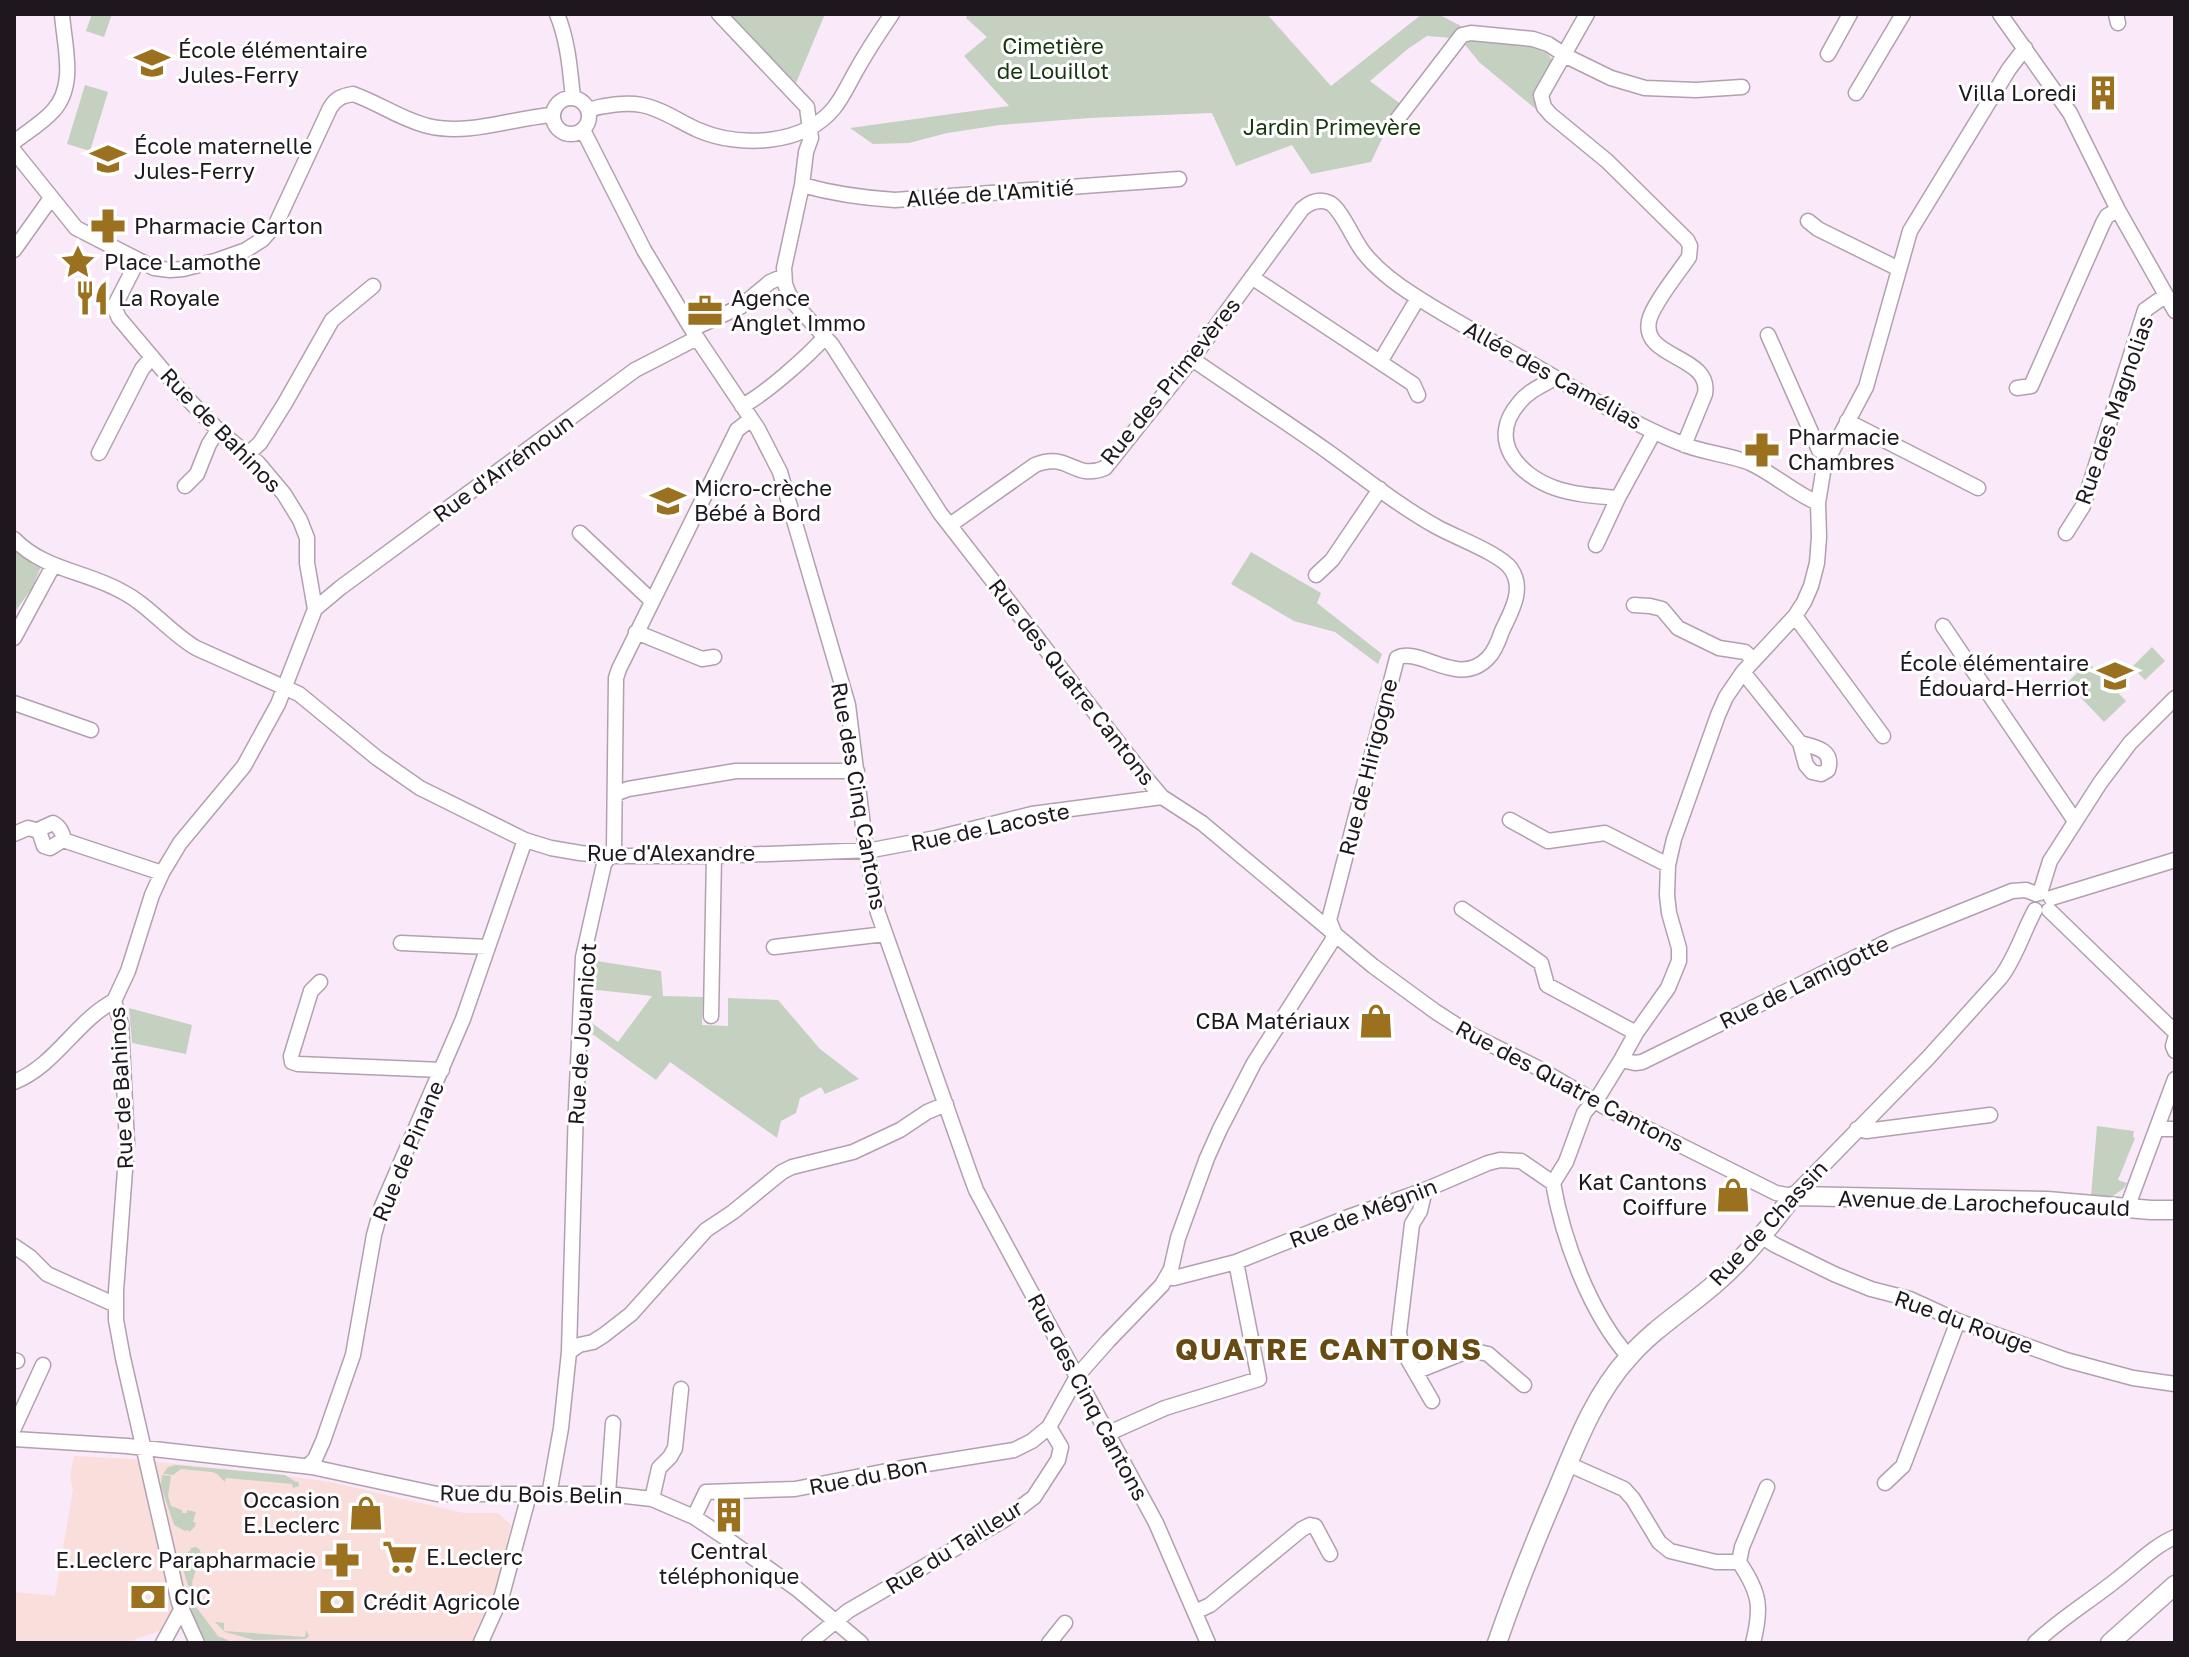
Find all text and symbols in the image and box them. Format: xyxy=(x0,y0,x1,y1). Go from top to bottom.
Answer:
park label: Cimetière de Louillot xyxy=(997,32,1109,84)
place label: École élémentaire Jules-Ferry xyxy=(178,36,368,88)
school or university icon: École élémentaire Jules-Ferry xyxy=(133,44,171,82)
building icon: Villa Loredi xyxy=(2084,74,2122,112)
place label: Villa Loredi xyxy=(1958,79,2077,106)
park label: Jardin Primevère xyxy=(1243,113,1421,140)
place label: École maternelle Jules-Ferry xyxy=(134,132,312,184)
school or university icon: École maternelle Jules-Ferry xyxy=(89,140,127,178)
street label: Allée de l'Amitié xyxy=(905,173,1075,212)
pharmacy icon: Pharmacie Carton xyxy=(89,207,127,245)
place label: Pharmacie Carton xyxy=(134,212,323,239)
place icon: Place Lamothe xyxy=(59,243,97,281)
place label: Place Lamothe xyxy=(104,248,261,275)
restaurant icon: La Royale xyxy=(73,279,111,317)
place label: La Royale xyxy=(118,284,220,311)
place label: Agence Anglet Immo xyxy=(731,284,866,336)
office icon: Agence Anglet Immo xyxy=(686,292,724,330)
street label: Rue des Primevères xyxy=(1094,292,1245,470)
street label: Rue des Magnolias xyxy=(2069,312,2159,508)
street label: Allée des Camélias xyxy=(1460,314,1647,435)
street label: Rue de Bahinos xyxy=(155,362,288,498)
street label: Rue d'Arrémoun xyxy=(427,408,578,527)
place label: Pharmacie Chambres xyxy=(1788,423,1900,475)
pharmacy icon: Pharmacie Chambres xyxy=(1743,431,1781,469)
place label: Micro-crèche Bébé à Bord xyxy=(694,474,832,526)
school or university icon: Micro-crèche Bébé à Bord xyxy=(649,482,687,520)
street label: Rue des Quatre Cantons xyxy=(983,573,1161,790)
place label: École élémentaire Édouard-Herriot xyxy=(1899,649,2089,701)
school or university icon: École élémentaire Édouard-Herriot xyxy=(2096,657,2134,695)
street label: Rue de Hirigogne xyxy=(1332,676,1403,858)
street label: Rue des Cinq Cantons xyxy=(826,680,893,912)
street label: Rue de Lacoste xyxy=(908,797,1072,857)
street label: Rue d'Alexandre xyxy=(587,839,755,866)
street label: Rue de Lamigotte xyxy=(1715,929,1893,1034)
street label: Rue de Jouanicot xyxy=(562,942,601,1126)
shop icon: CBA Matériaux xyxy=(1357,1002,1395,1040)
street label: Rue de Bahinos xyxy=(103,1006,138,1170)
place label: CBA Matériaux xyxy=(1195,1007,1350,1034)
street label: Rue des Quatre Cantons xyxy=(1451,1014,1689,1157)
street label: Rue de Pinane xyxy=(366,1076,449,1225)
street label: Rue de Chassin xyxy=(1703,1154,1833,1291)
place label: Kat Cantons Coiffure xyxy=(1578,1168,1707,1220)
street label: Rue de Mégnin xyxy=(1285,1172,1440,1253)
shop icon: Kat Cantons Coiffure xyxy=(1714,1176,1752,1214)
street label: Avenue de Larochefoucauld xyxy=(1838,1184,2130,1221)
street label: Rue du Rouge xyxy=(1891,1284,2037,1359)
street label: Rue des Cinq Cantons xyxy=(1022,1289,1155,1505)
district label: QUATRE CANTONS xyxy=(1175,1331,1483,1367)
street label: Rue du Bon xyxy=(806,1451,929,1500)
street label: Rue du Bois Belin xyxy=(439,1478,623,1509)
place label: Occasion E.Leclerc xyxy=(243,1486,340,1538)
street label: Rue du Tailleur xyxy=(880,1493,1028,1600)
shop icon: Occasion E.Leclerc xyxy=(347,1494,385,1532)
building icon: Central téléphonique xyxy=(710,1496,748,1534)
place label: Central téléphonique xyxy=(659,1537,799,1589)
supermarket icon: E.Leclerc xyxy=(381,1538,419,1576)
pharmacy icon: E.Leclerc Parapharmacie xyxy=(323,1541,361,1579)
place label: E.Leclerc xyxy=(426,1543,523,1570)
place label: E.Leclerc Parapharmacie xyxy=(55,1546,316,1573)
bank icon: CIC xyxy=(129,1578,167,1616)
place label: CIC xyxy=(174,1583,211,1610)
bank icon: Crédit Agricole xyxy=(318,1583,356,1621)
place label: Crédit Agricole xyxy=(363,1588,520,1615)

